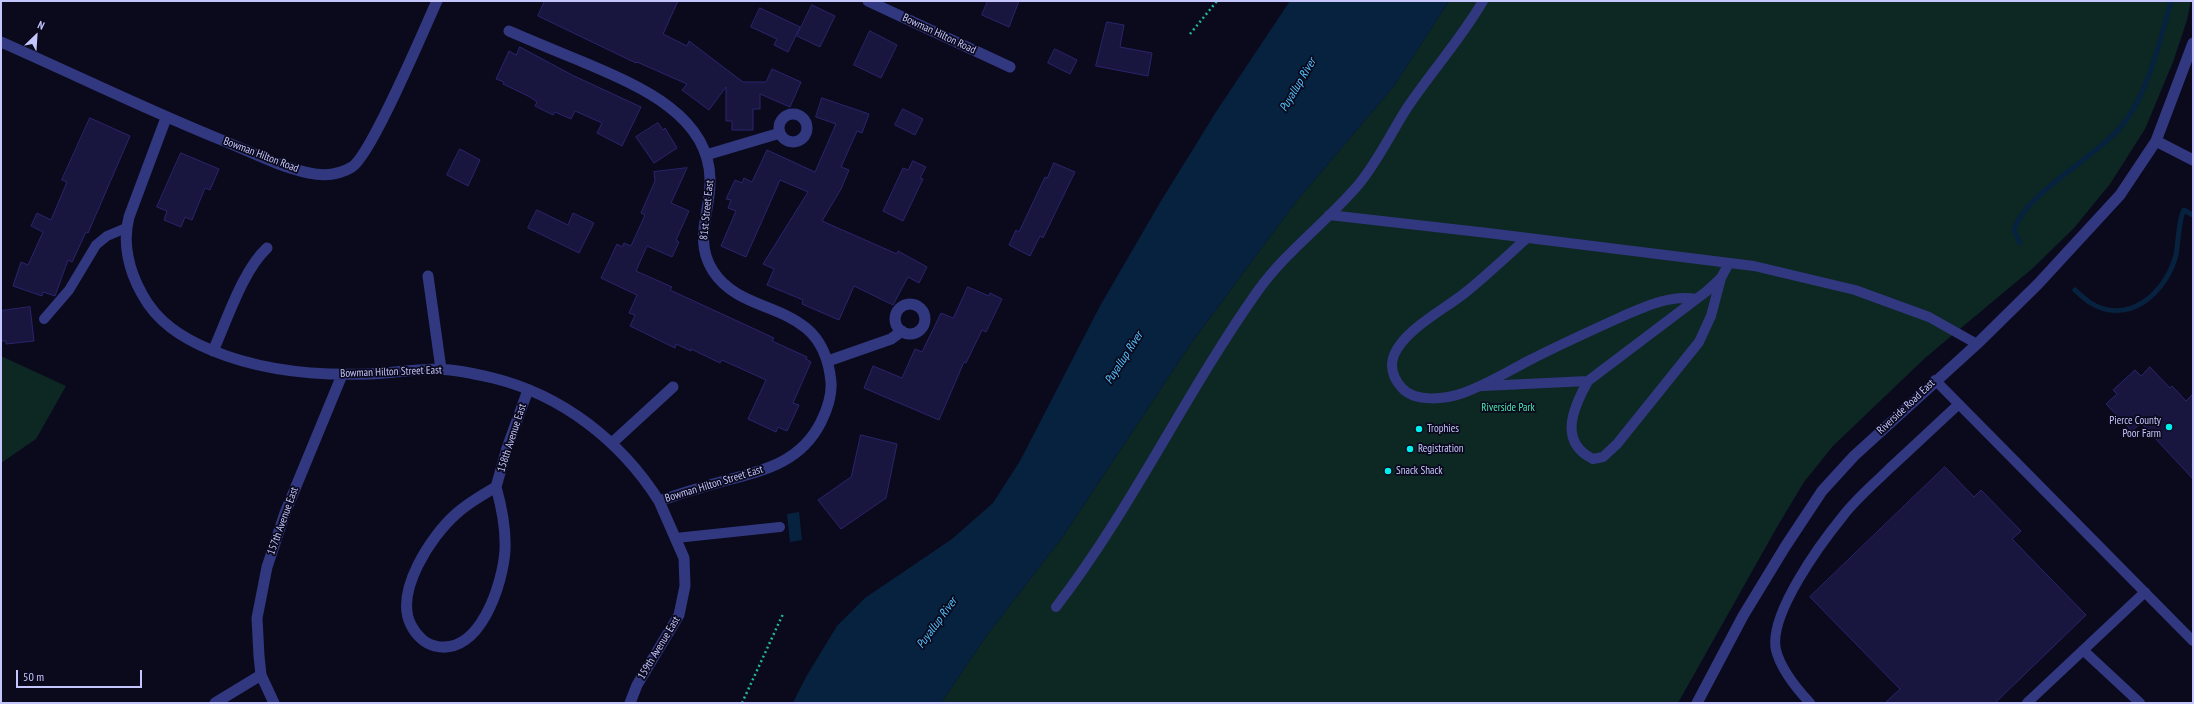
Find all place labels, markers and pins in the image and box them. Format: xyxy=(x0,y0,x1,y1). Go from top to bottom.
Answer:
place label: Pierce County Poor Farm xyxy=(2109,414,2161,440)
place label: Trophies xyxy=(1427,422,1459,436)
marker: Pierce County Poor Farm xyxy=(2164,422,2174,432)
marker: Trophies xyxy=(1414,424,1424,434)
place label: Registration xyxy=(1418,442,1464,456)
marker: Registration xyxy=(1405,444,1415,454)
place label: Snack Shack xyxy=(1396,464,1443,478)
marker: Snack Shack xyxy=(1383,466,1393,476)

